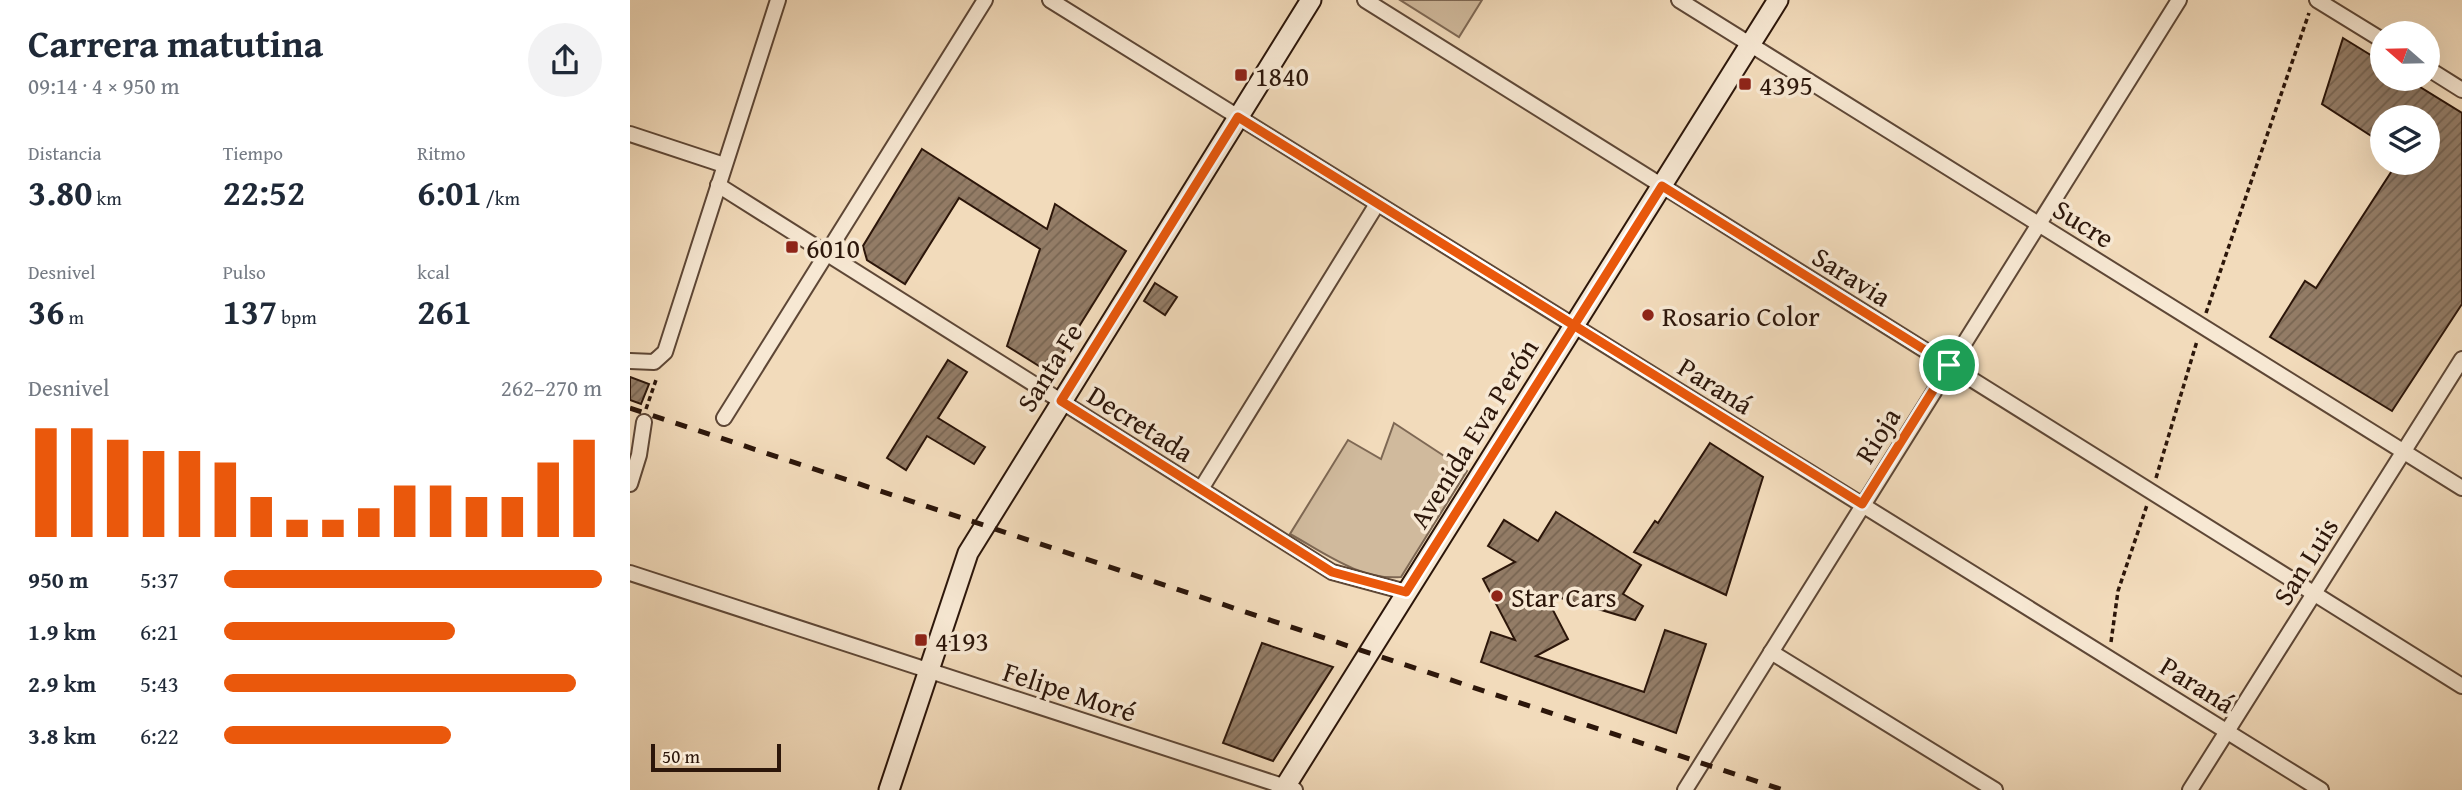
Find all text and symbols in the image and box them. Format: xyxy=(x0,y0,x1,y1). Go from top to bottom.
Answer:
text: Carrera matutina xyxy=(28,15,323,71)
north arrow xyxy=(2370,21,2440,91)
map controls xyxy=(2370,21,2440,175)
button: share xyxy=(528,23,602,97)
place label: 1840 xyxy=(1255,55,1309,96)
place label: 4395 xyxy=(1759,64,1813,105)
marker: 1840 xyxy=(1233,67,1249,83)
text: 09:14 · 4 × 950 m xyxy=(28,69,180,102)
marker: 4395 xyxy=(1737,76,1753,92)
button: layers xyxy=(2370,105,2440,175)
text: Distancia xyxy=(28,139,102,167)
text: Tiempo xyxy=(223,139,283,167)
text: Ritmo xyxy=(417,139,466,167)
text: 3.80 xyxy=(28,167,92,218)
text: 22:52 xyxy=(223,167,305,218)
text: 6:01 xyxy=(417,167,482,218)
text: km xyxy=(92,184,122,212)
text: /km xyxy=(482,184,520,212)
street label: Sucre xyxy=(2045,188,2123,258)
place label: 6010 xyxy=(806,227,860,268)
street label: Saravia xyxy=(1805,236,1900,317)
marker: 6010 xyxy=(784,239,800,255)
text: Desnivel xyxy=(28,258,95,286)
text: Pulso xyxy=(223,258,266,286)
text: kcal xyxy=(417,258,450,286)
text: 36 xyxy=(28,286,64,337)
text: 137 xyxy=(223,286,277,337)
text: 261 xyxy=(417,286,472,337)
place label: Rosario Color xyxy=(1662,295,1820,336)
text: m xyxy=(64,303,84,331)
text: bpm xyxy=(277,303,317,331)
marker: Rosario Color xyxy=(1640,307,1656,323)
street label: Santa Fe xyxy=(1006,315,1092,419)
street label: Avenida Eva Perón xyxy=(1398,330,1548,536)
pin xyxy=(1919,335,1979,395)
street label: Paraná xyxy=(1670,346,1762,424)
icon: arrive xyxy=(1930,346,1968,384)
text: Desnivel xyxy=(28,371,109,404)
text: 262–270 m xyxy=(501,371,602,404)
street label: Decretada xyxy=(1080,374,1203,472)
street label: Rioja xyxy=(1844,398,1910,471)
street label: San Luis xyxy=(2262,509,2348,613)
text: 950 m xyxy=(28,563,89,596)
text: 5:37 xyxy=(140,563,179,596)
place label: Star Cars xyxy=(1511,576,1617,617)
marker: Star Cars xyxy=(1489,588,1505,604)
text: 1.9 km xyxy=(28,615,96,648)
text: 6:21 xyxy=(140,615,179,648)
place label: 4193 xyxy=(935,620,989,661)
marker: 4193 xyxy=(913,632,929,648)
street label: Paraná xyxy=(2152,645,2244,723)
street label: Felipe Moré xyxy=(998,650,1142,732)
text: 2.9 km xyxy=(28,667,96,700)
text: 5:43 xyxy=(140,667,179,700)
text: 3.8 km xyxy=(28,719,96,752)
text: 6:22 xyxy=(140,719,179,752)
scale bar xyxy=(651,741,780,773)
text: 50 m xyxy=(662,742,700,770)

